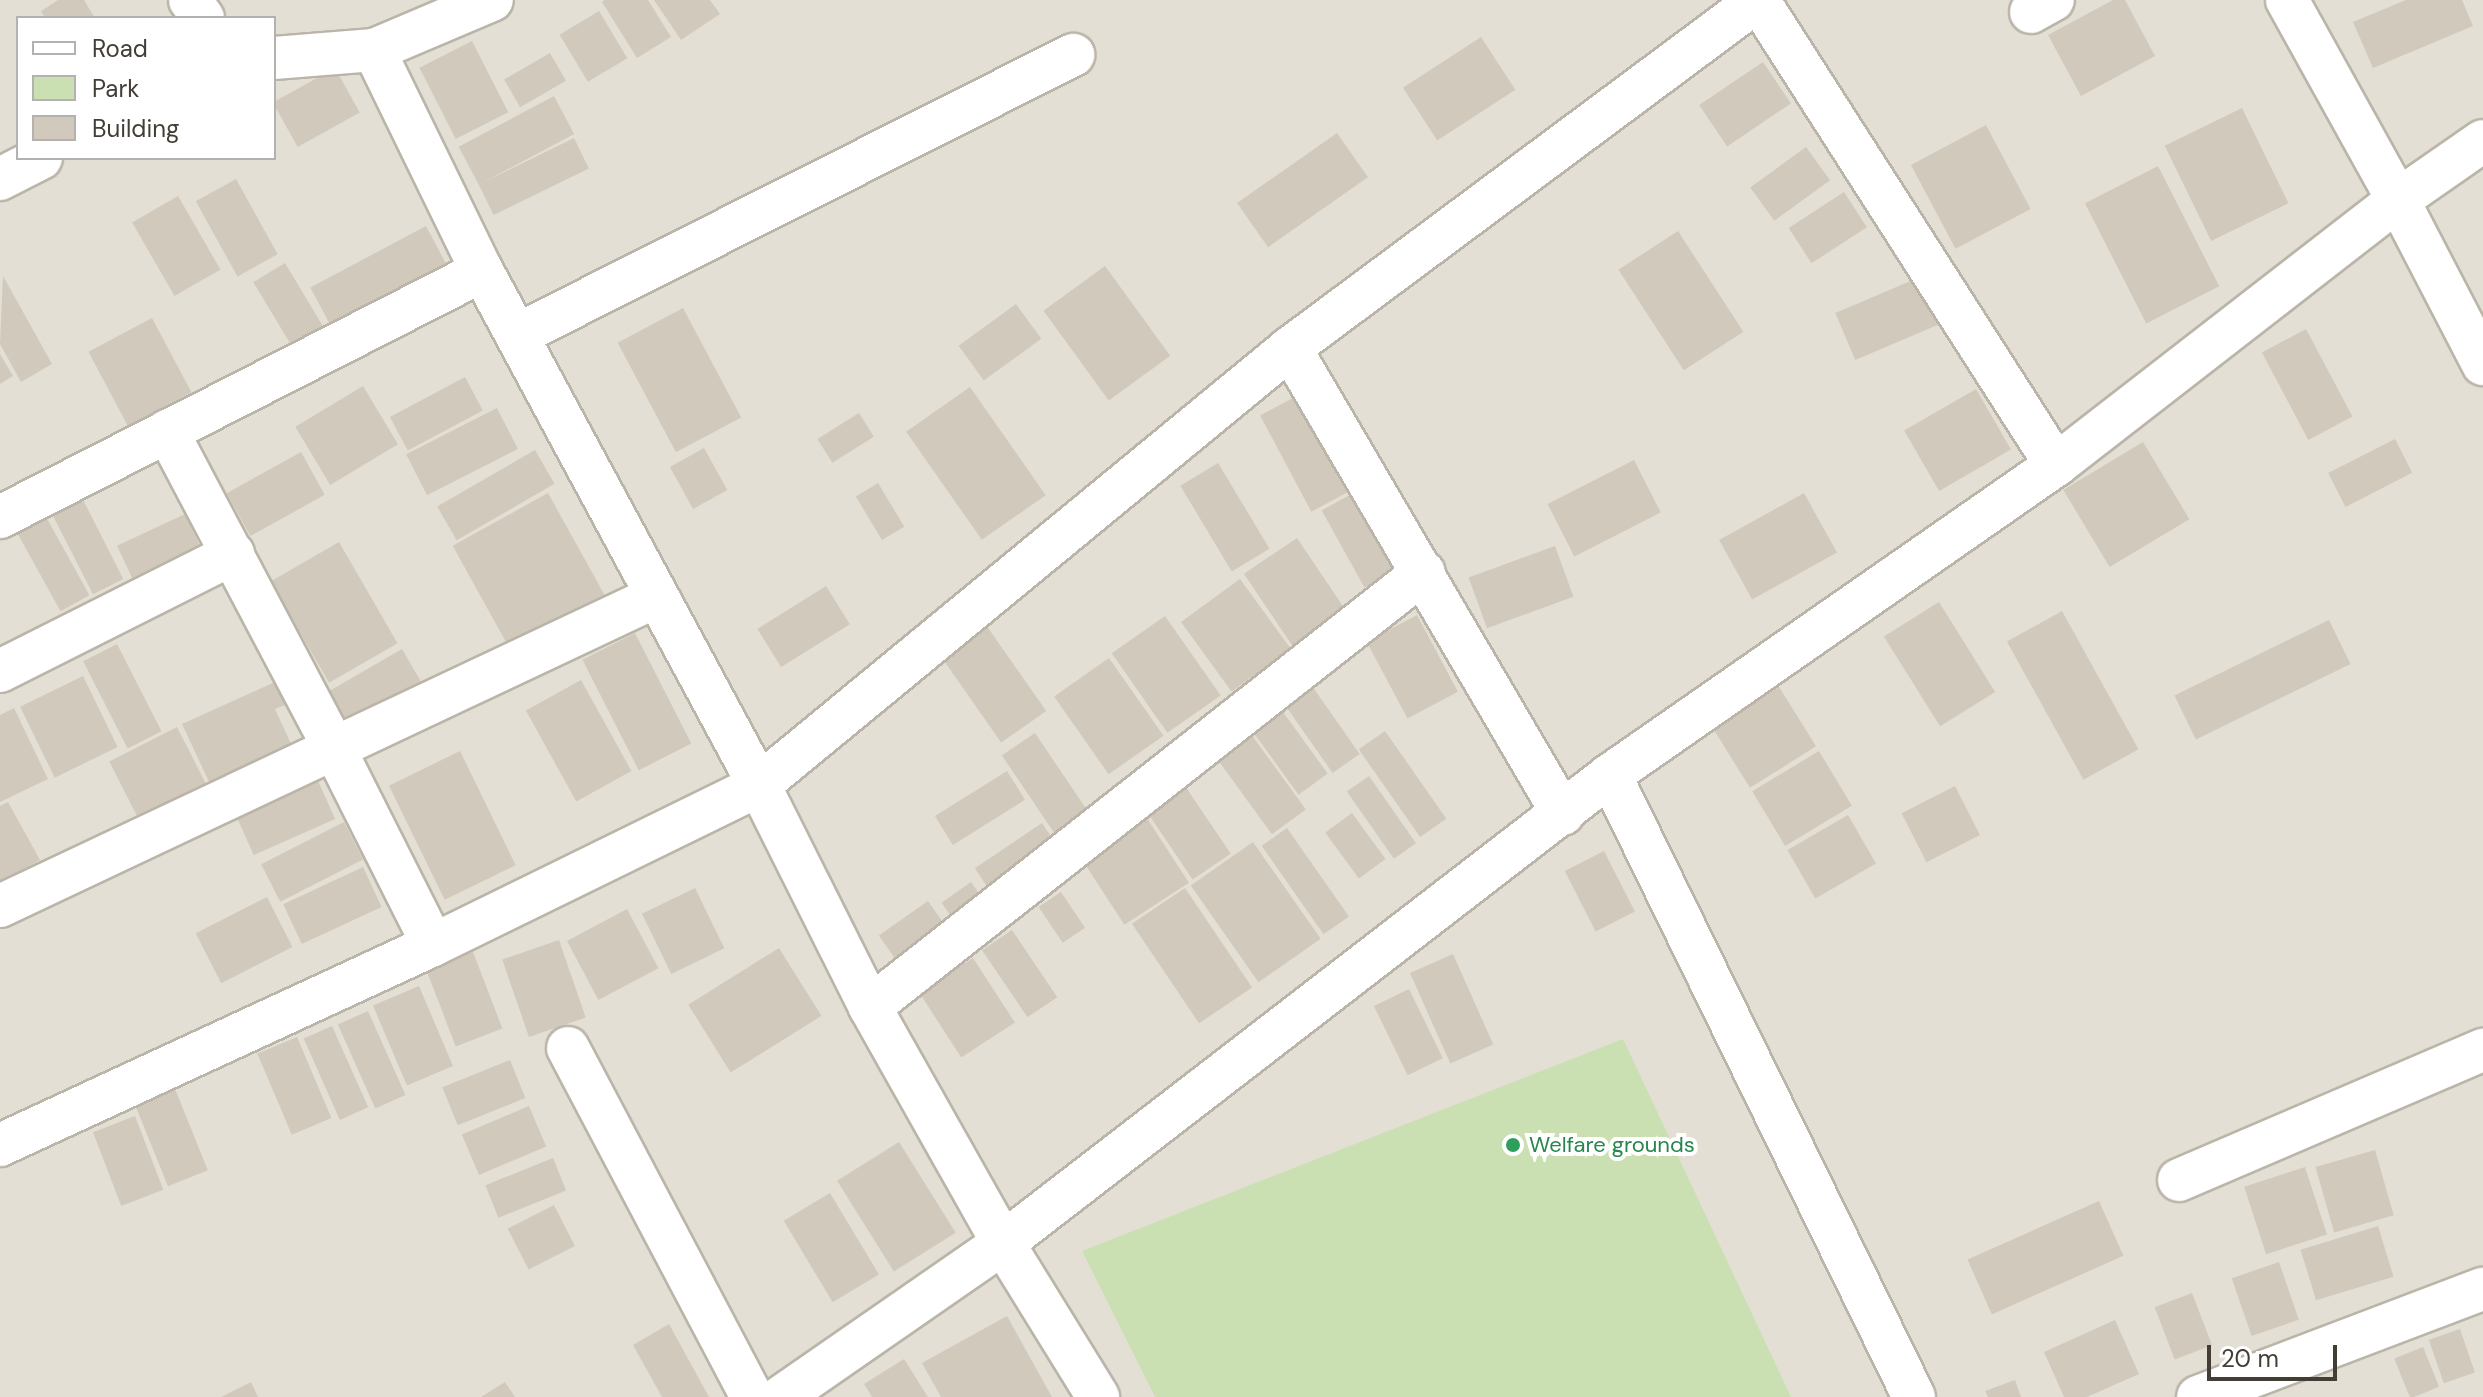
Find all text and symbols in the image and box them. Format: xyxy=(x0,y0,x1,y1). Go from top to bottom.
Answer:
legend xyxy=(16,16,276,160)
text: Road xyxy=(92,33,148,64)
text: Park xyxy=(92,73,139,104)
text: Building xyxy=(92,113,179,144)
place label: Welfare grounds xyxy=(1529,1132,1695,1158)
marker: Welfare grounds xyxy=(1504,1136,1522,1154)
scale bar xyxy=(2211,1329,2341,1379)
text: 20 m xyxy=(2221,1343,2279,1374)

